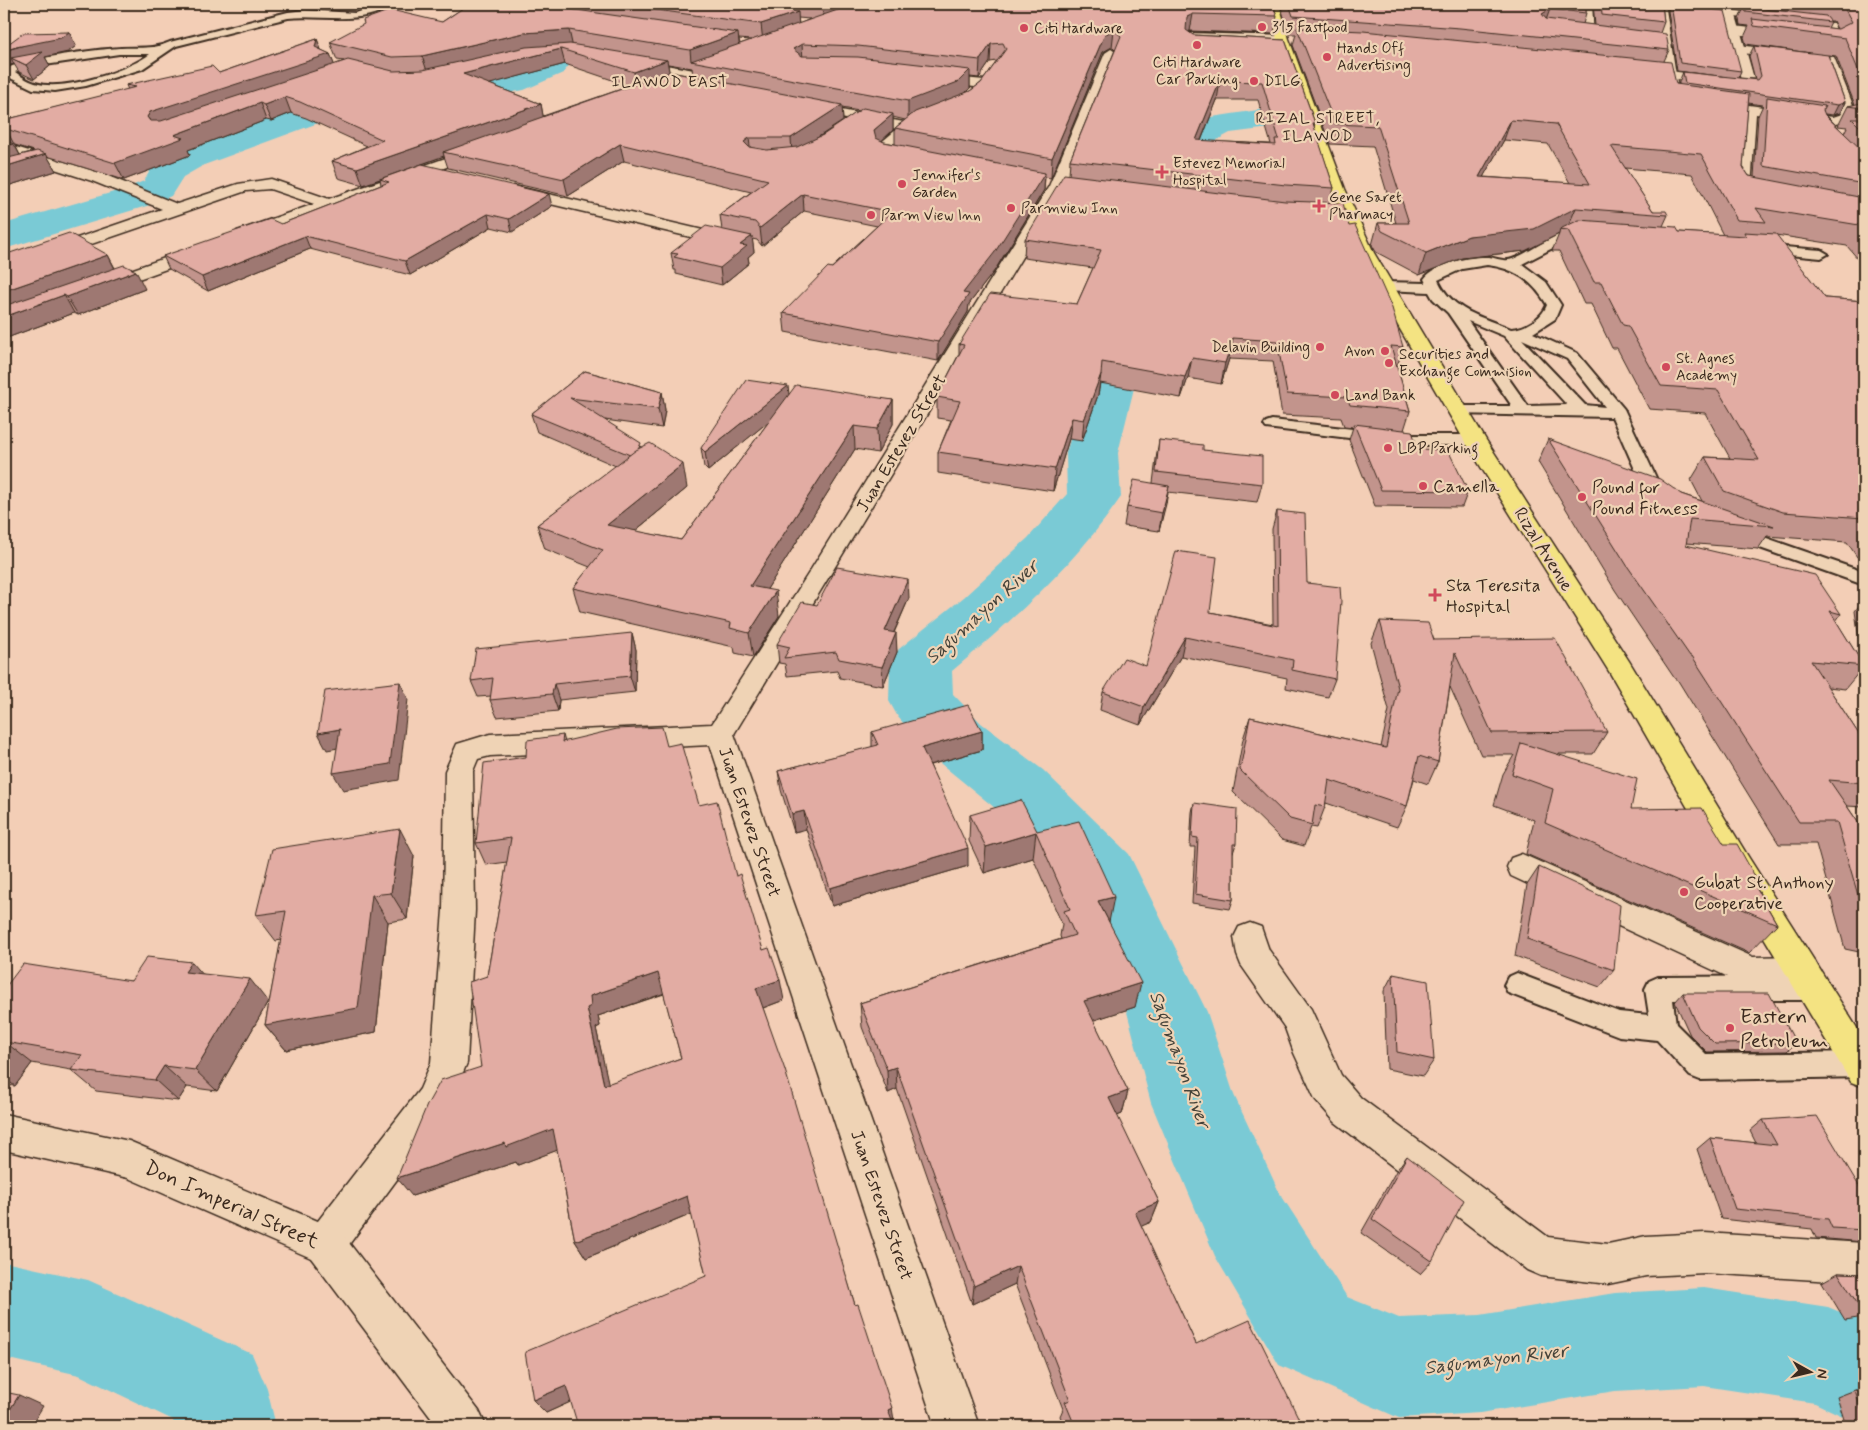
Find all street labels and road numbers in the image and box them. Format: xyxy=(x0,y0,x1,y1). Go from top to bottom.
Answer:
street label: Juan Estevez Street xyxy=(851,370,953,517)
street label: Rizal Avenue xyxy=(1508,503,1578,596)
street label: Juan Estevez Street xyxy=(712,744,786,901)
street label: Juan Estevez Street xyxy=(844,1127,918,1284)
street label: Don Imperial Street xyxy=(140,1154,324,1256)

